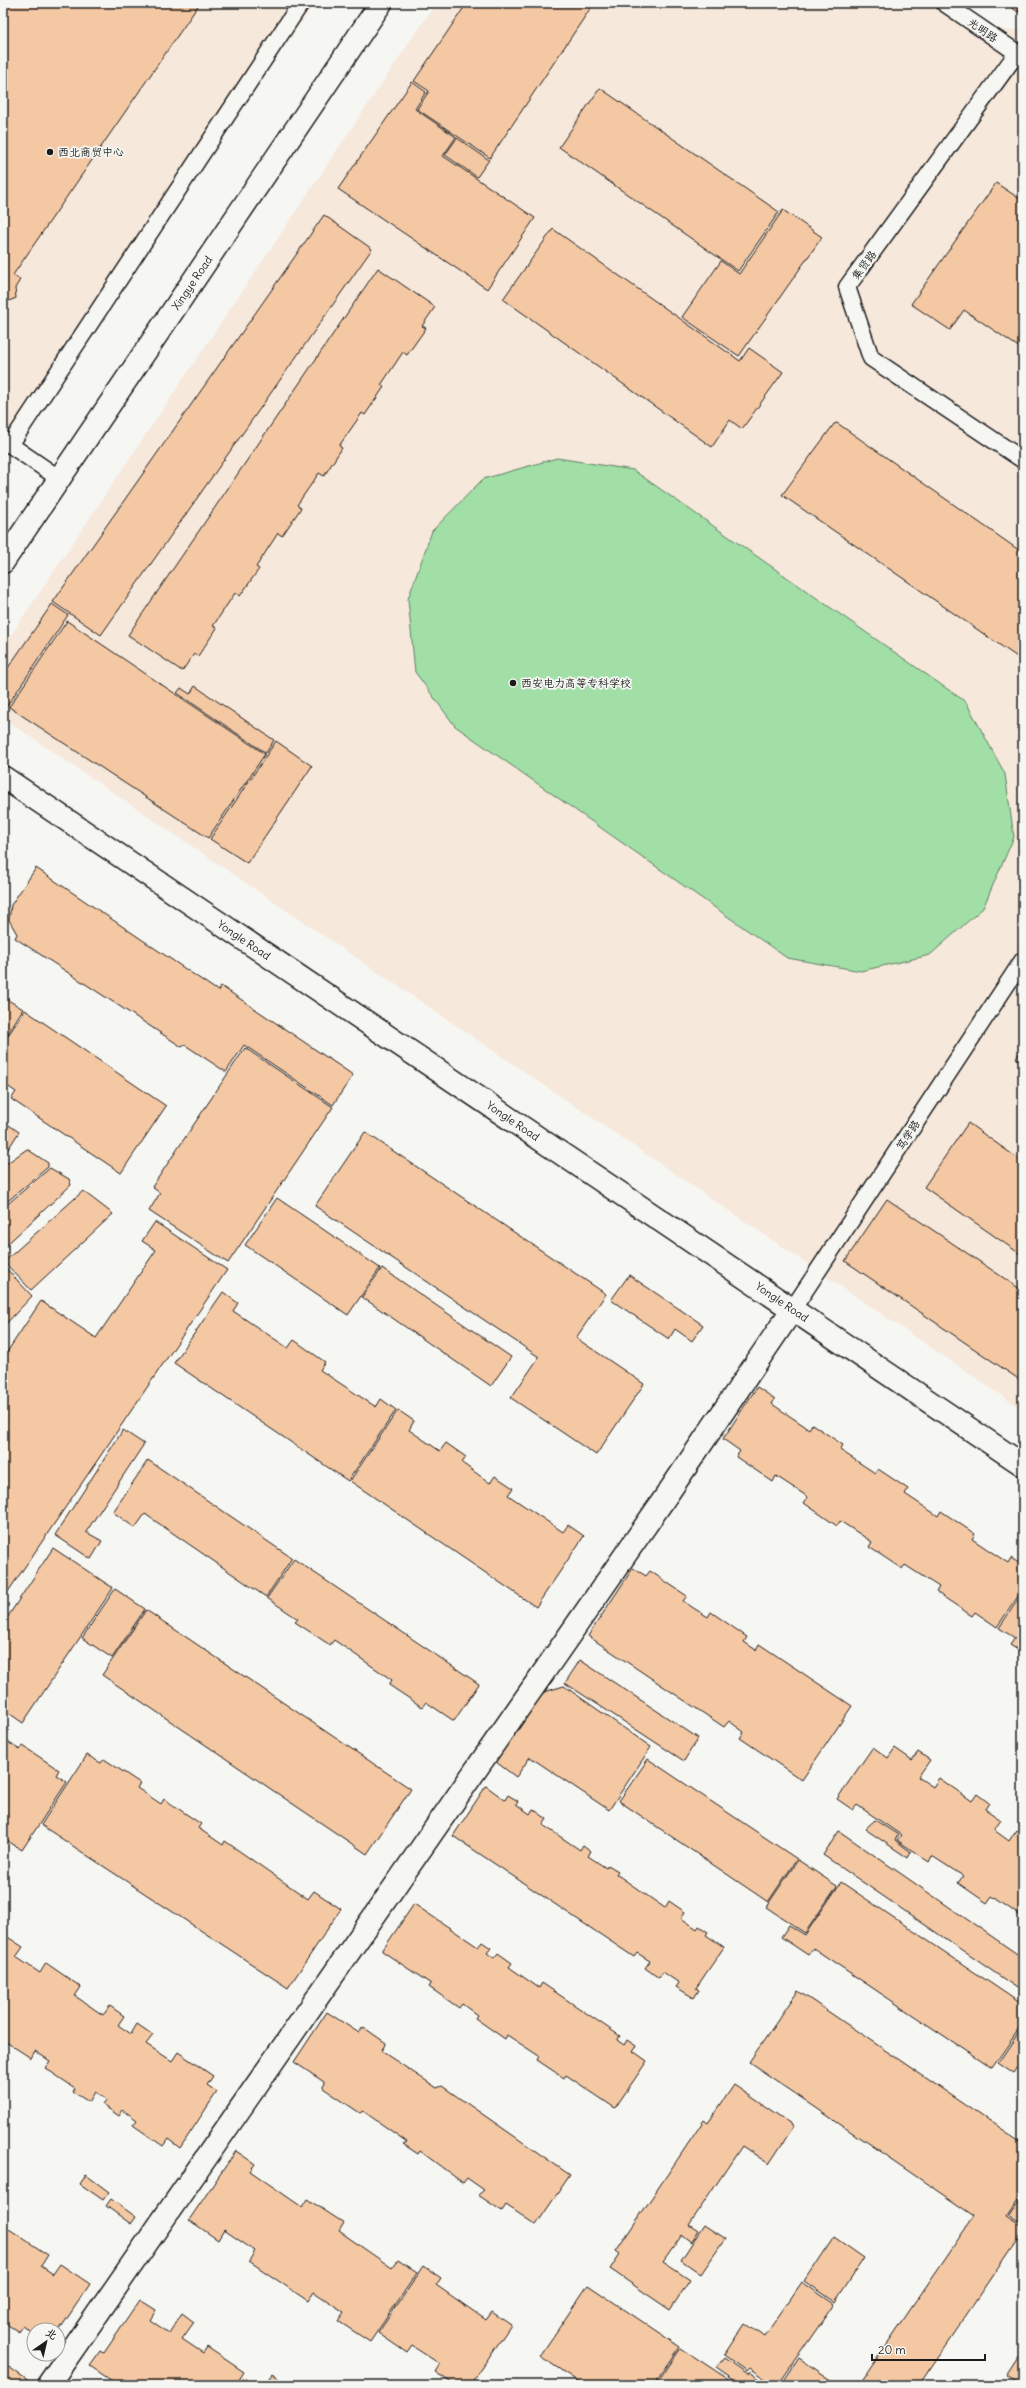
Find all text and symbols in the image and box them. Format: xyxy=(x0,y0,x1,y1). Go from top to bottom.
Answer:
street label: 光明路 xyxy=(965,15,1001,45)
place label: 西北商贸中心 xyxy=(58,145,124,159)
marker: 西北商贸中心 xyxy=(45,147,55,157)
street label: 集贤路 xyxy=(849,248,879,282)
street label: Xingye Road xyxy=(169,253,216,313)
place label: 西安电力高等专科学校 xyxy=(521,676,631,690)
marker: 西安电力高等专科学校 xyxy=(508,678,518,688)
street label: Yongle Road xyxy=(215,917,274,963)
street label: Yongle Road xyxy=(484,1098,543,1144)
street label: 笃学路 xyxy=(893,1117,923,1153)
street label: Yongle Road xyxy=(753,1279,812,1325)
north arrow xyxy=(26,2322,66,2362)
text: 北 xyxy=(43,2325,60,2343)
scale bar xyxy=(872,2336,985,2362)
text: 20 m xyxy=(878,2342,906,2357)

